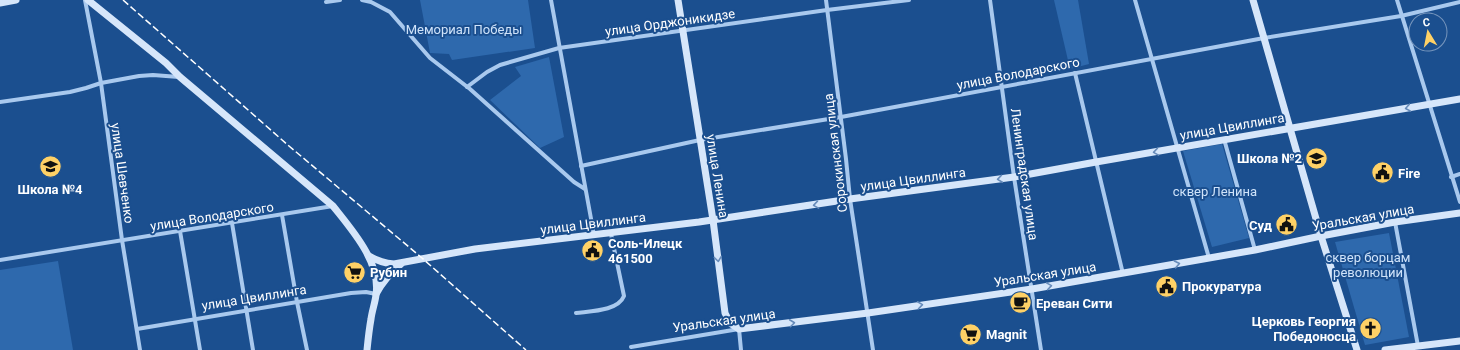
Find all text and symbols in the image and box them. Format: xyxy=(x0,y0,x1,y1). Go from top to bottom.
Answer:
street label: улица Орджоникидзе xyxy=(604,6,736,39)
north arrow xyxy=(1408,12,1448,52)
text: С xyxy=(1422,16,1431,30)
park label: Мемориал Победы xyxy=(406,22,522,37)
street label: улица Володарского xyxy=(955,54,1081,93)
street label: Сорокинская улица xyxy=(821,93,850,213)
one-way arrow xyxy=(1405,103,1411,112)
street label: Ленинградская улица xyxy=(1008,107,1041,241)
street label: улица Цвиллинга xyxy=(1179,110,1286,143)
street label: улица Шевченко xyxy=(108,122,137,224)
street label: улица Ленина xyxy=(703,133,732,219)
school or university icon: Школа №2 xyxy=(1304,145,1330,171)
one-way arrow xyxy=(1152,147,1159,156)
place label: Школа №2 xyxy=(1237,151,1302,166)
school or university icon: Школа №4 xyxy=(37,154,63,180)
public building icon: Fire xyxy=(1369,160,1395,186)
street label: улица Цвиллинга xyxy=(860,165,967,194)
place label: Fire xyxy=(1398,166,1420,181)
one-way arrow xyxy=(997,174,1003,183)
place label: Школа №4 xyxy=(18,182,83,197)
park label: сквер Ленина xyxy=(1173,184,1257,199)
street label: улица Володарского xyxy=(149,199,275,234)
one-way arrow xyxy=(813,200,819,209)
street label: Уральская улица xyxy=(1311,201,1415,234)
street label: улица Цвиллинга xyxy=(540,210,647,237)
public building icon: Суд xyxy=(1274,212,1300,238)
place label: Суд xyxy=(1249,218,1272,233)
place label: Соль-Илецк 461500 xyxy=(608,236,683,266)
public building icon: Соль-Илецк 461500 xyxy=(579,237,605,263)
park label: сквер борцам революции xyxy=(1325,250,1411,280)
one-way arrow xyxy=(713,256,722,262)
supermarket icon: Рубин xyxy=(342,259,368,285)
street label: Уральская улица xyxy=(993,259,1097,290)
one-way arrow xyxy=(1174,260,1180,269)
place label: Рубин xyxy=(370,265,407,280)
public building icon: Прокуратура xyxy=(1154,273,1180,299)
place label: Прокуратура xyxy=(1182,279,1261,294)
street label: улица Цвиллинга xyxy=(201,282,308,313)
one-way arrow xyxy=(1046,283,1052,291)
cafe icon: Ереван Сити xyxy=(1007,290,1033,316)
place label: Ереван Сити xyxy=(1036,296,1112,311)
one-way arrow xyxy=(917,301,923,310)
street label: Уральская улица xyxy=(672,306,776,335)
place label: Церковь Георгия Победоносца xyxy=(1252,314,1356,344)
church icon: Церковь Георгия Победоносца xyxy=(1358,315,1384,341)
one-way arrow xyxy=(788,319,795,328)
supermarket icon: Magnit xyxy=(958,321,984,347)
place label: Magnit xyxy=(986,327,1027,342)

